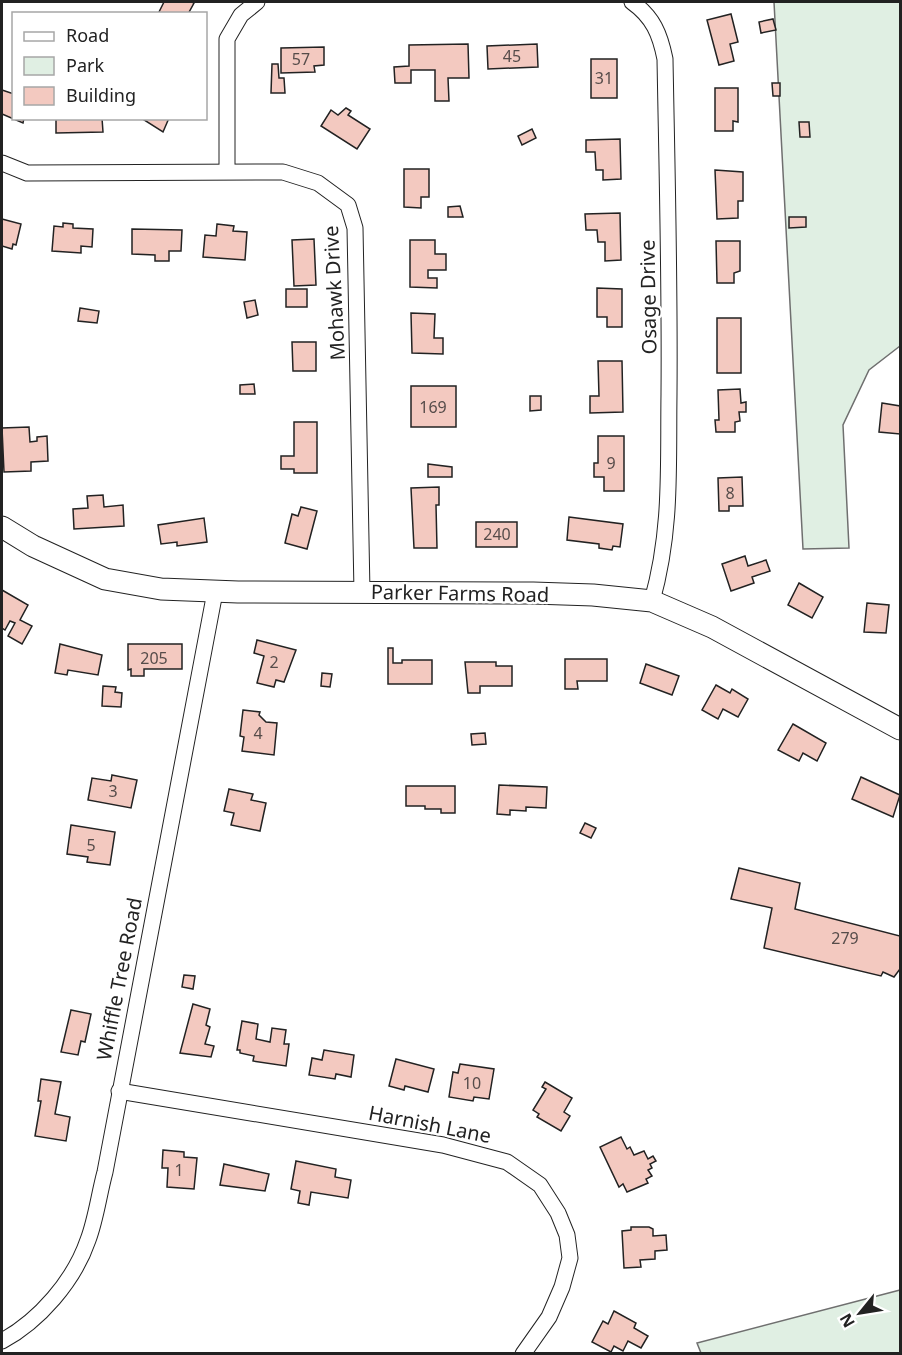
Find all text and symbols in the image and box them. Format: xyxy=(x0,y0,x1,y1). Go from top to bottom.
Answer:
legend xyxy=(12,12,207,120)
text: Road xyxy=(66,23,109,47)
house number: 45 xyxy=(503,45,521,67)
house number: 57 xyxy=(292,48,310,70)
text: Park xyxy=(66,53,104,77)
house number: 31 xyxy=(595,67,613,89)
text: Building xyxy=(66,83,136,107)
street label: Mohawk Drive xyxy=(317,225,351,361)
street label: Osage Drive xyxy=(634,239,662,355)
house number: 169 xyxy=(419,396,447,418)
house number: 9 xyxy=(606,452,616,474)
house number: 8 xyxy=(725,482,735,504)
house number: 240 xyxy=(483,523,511,545)
street label: Parker Farms Road xyxy=(371,578,549,608)
house number: 205 xyxy=(140,647,168,669)
house number: 2 xyxy=(269,651,279,673)
house number: 4 xyxy=(253,722,263,744)
house number: 3 xyxy=(108,780,118,802)
house number: 5 xyxy=(86,834,96,856)
street label: Whiffle Tree Road xyxy=(90,895,148,1063)
house number: 279 xyxy=(831,927,859,949)
house number: 10 xyxy=(463,1072,481,1094)
street label: Harnish Lane xyxy=(366,1099,494,1149)
house number: 1 xyxy=(174,1159,184,1181)
north arrow xyxy=(830,1283,890,1343)
text: N xyxy=(834,1309,860,1332)

